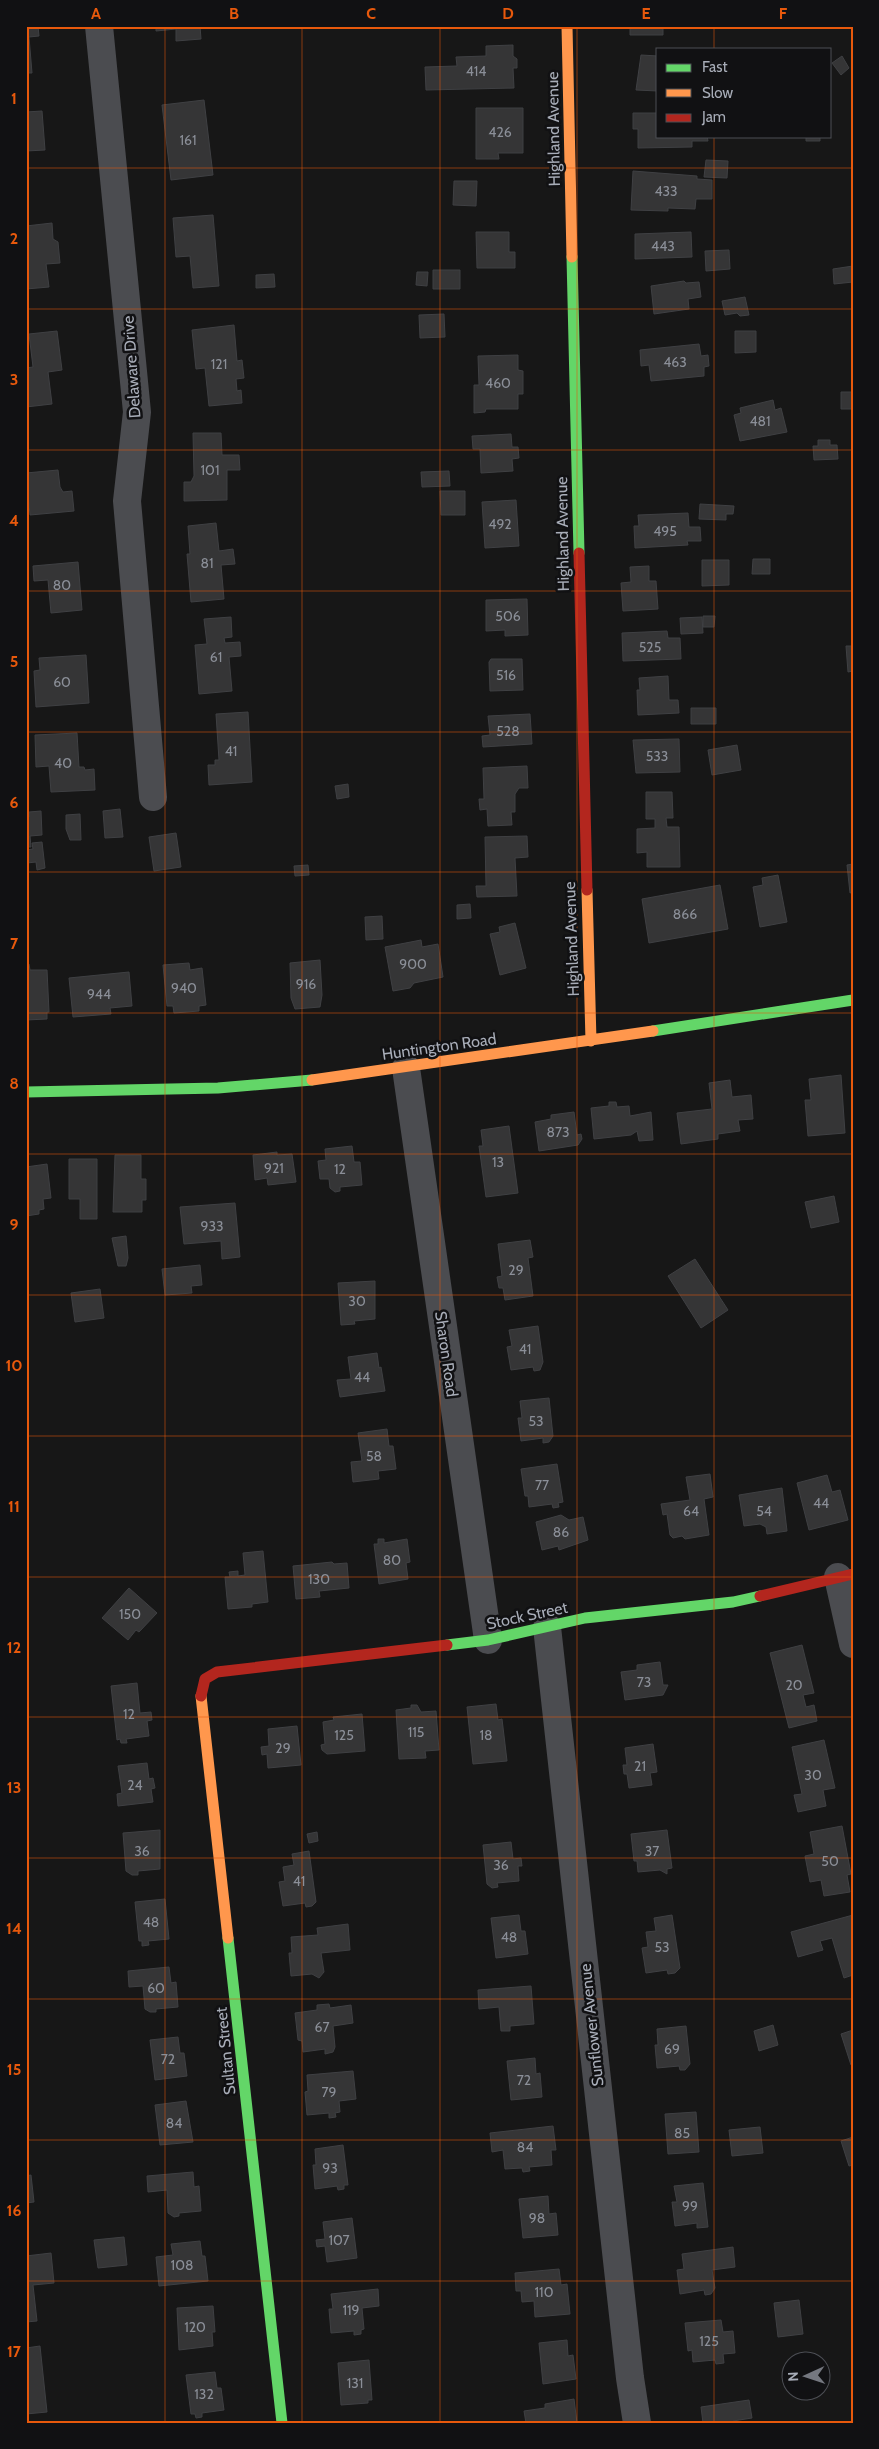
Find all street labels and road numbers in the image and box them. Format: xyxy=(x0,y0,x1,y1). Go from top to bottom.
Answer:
street label: Highland Avenue xyxy=(543,71,564,187)
street label: Delaware Drive xyxy=(118,315,145,419)
street label: Highland Avenue xyxy=(552,476,573,592)
street label: Highland Avenue xyxy=(560,881,583,997)
street label: Huntington Road xyxy=(381,1029,498,1064)
street label: Sharon Road xyxy=(431,1310,462,1398)
street label: Stock Street xyxy=(485,1598,570,1633)
street label: Sunflower Avenue xyxy=(576,1963,607,2087)
street label: Sultan Street xyxy=(211,2006,240,2096)

